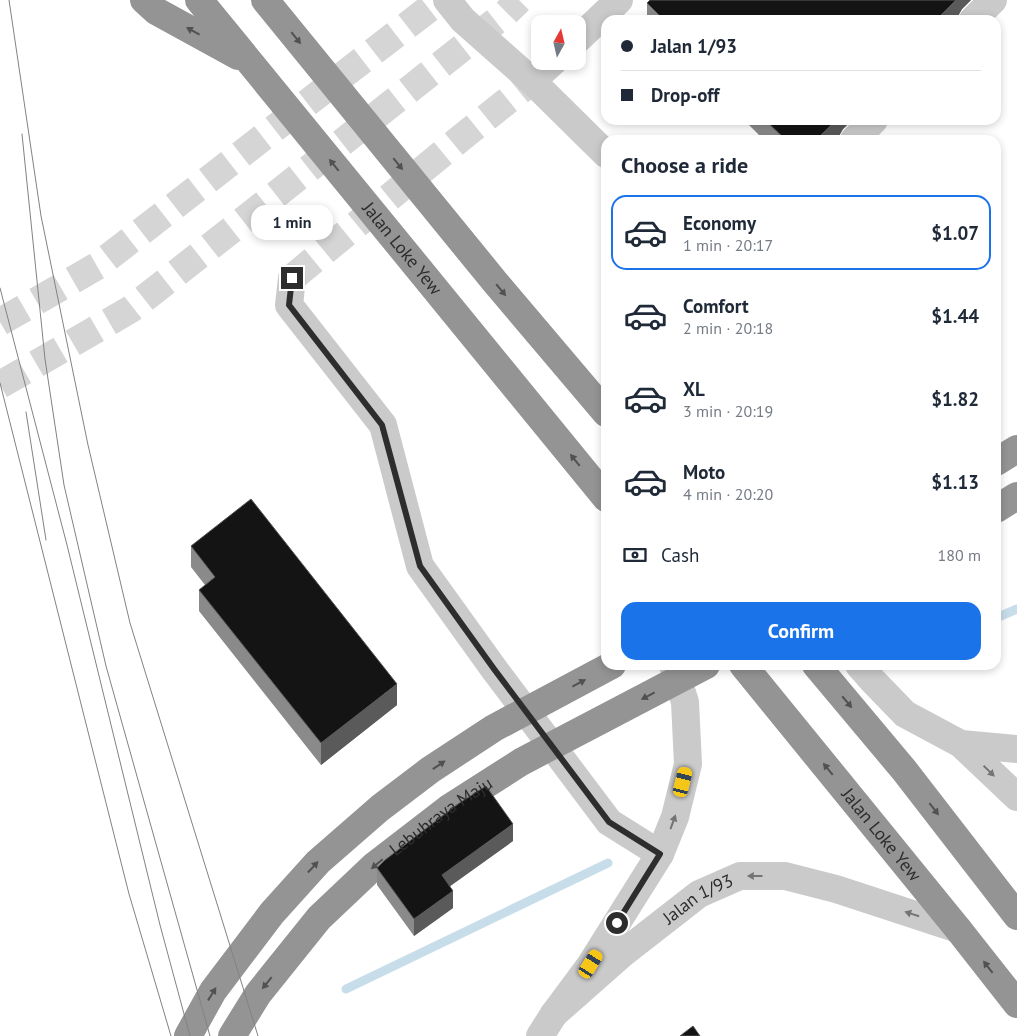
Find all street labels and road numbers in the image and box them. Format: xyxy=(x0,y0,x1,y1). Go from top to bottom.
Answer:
street label: Jalan Loke Yew xyxy=(357,196,448,300)
street label: Lebuhraya Maju xyxy=(385,771,497,861)
street label: Jalan Loke Yew xyxy=(836,782,927,886)
street label: Jalan 1/93 xyxy=(657,868,737,930)

